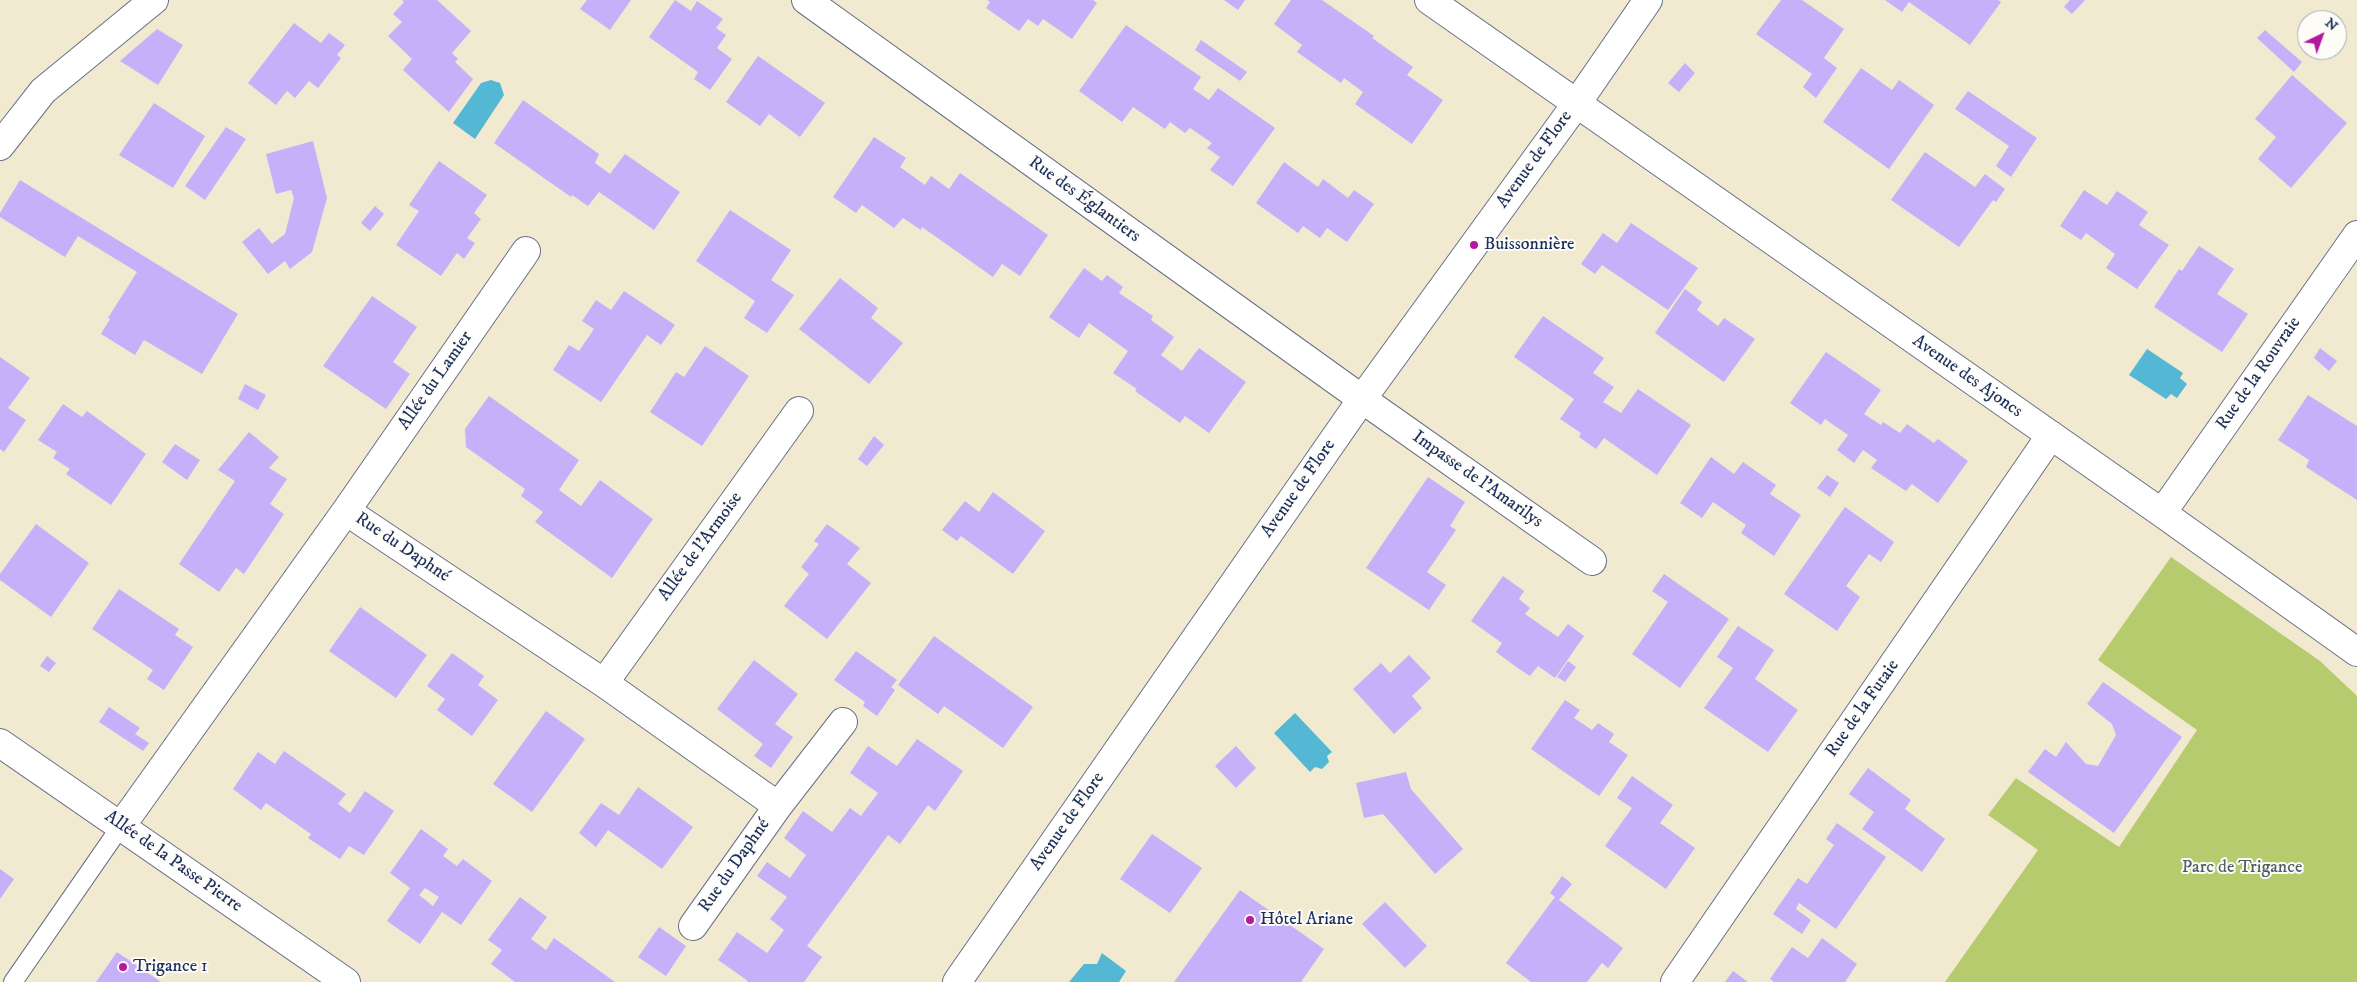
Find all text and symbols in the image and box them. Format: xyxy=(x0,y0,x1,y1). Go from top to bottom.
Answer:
north arrow xyxy=(2297,10,2347,60)
text: N xyxy=(2321,14,2342,35)
street label: Avenue de Flore xyxy=(1492,107,1578,213)
street label: Rue des Églantiers xyxy=(1024,152,1144,248)
place label: Buissonnière xyxy=(1484,234,1575,256)
marker: Buissonnière xyxy=(1468,239,1480,251)
street label: Rue de la Rouvraie xyxy=(2212,313,2306,435)
street label: Allée du Lamier xyxy=(394,328,478,434)
street label: Avenue des Ajoncs xyxy=(1908,331,2026,423)
street label: Impasse de l'Amarilys xyxy=(1408,427,1546,533)
street label: Avenue de Flore xyxy=(1257,436,1341,542)
street label: Allée de l'Armoise xyxy=(654,488,748,606)
street label: Rue du Daphné xyxy=(350,508,454,588)
street label: Rue de la Futaie xyxy=(1821,656,1905,762)
street label: Avenue de Flore xyxy=(1026,769,1110,875)
street label: Allée de la Passe Pierre xyxy=(100,806,246,918)
street label: Rue du Daphné xyxy=(695,815,775,917)
park label: Parc de Trigance xyxy=(2182,857,2302,879)
place label: Hôtel Ariane xyxy=(1260,909,1353,931)
marker: Hôtel Ariane xyxy=(1244,914,1256,926)
place label: Trigance 1 xyxy=(133,956,208,978)
marker: Trigance 1 xyxy=(117,961,129,973)

